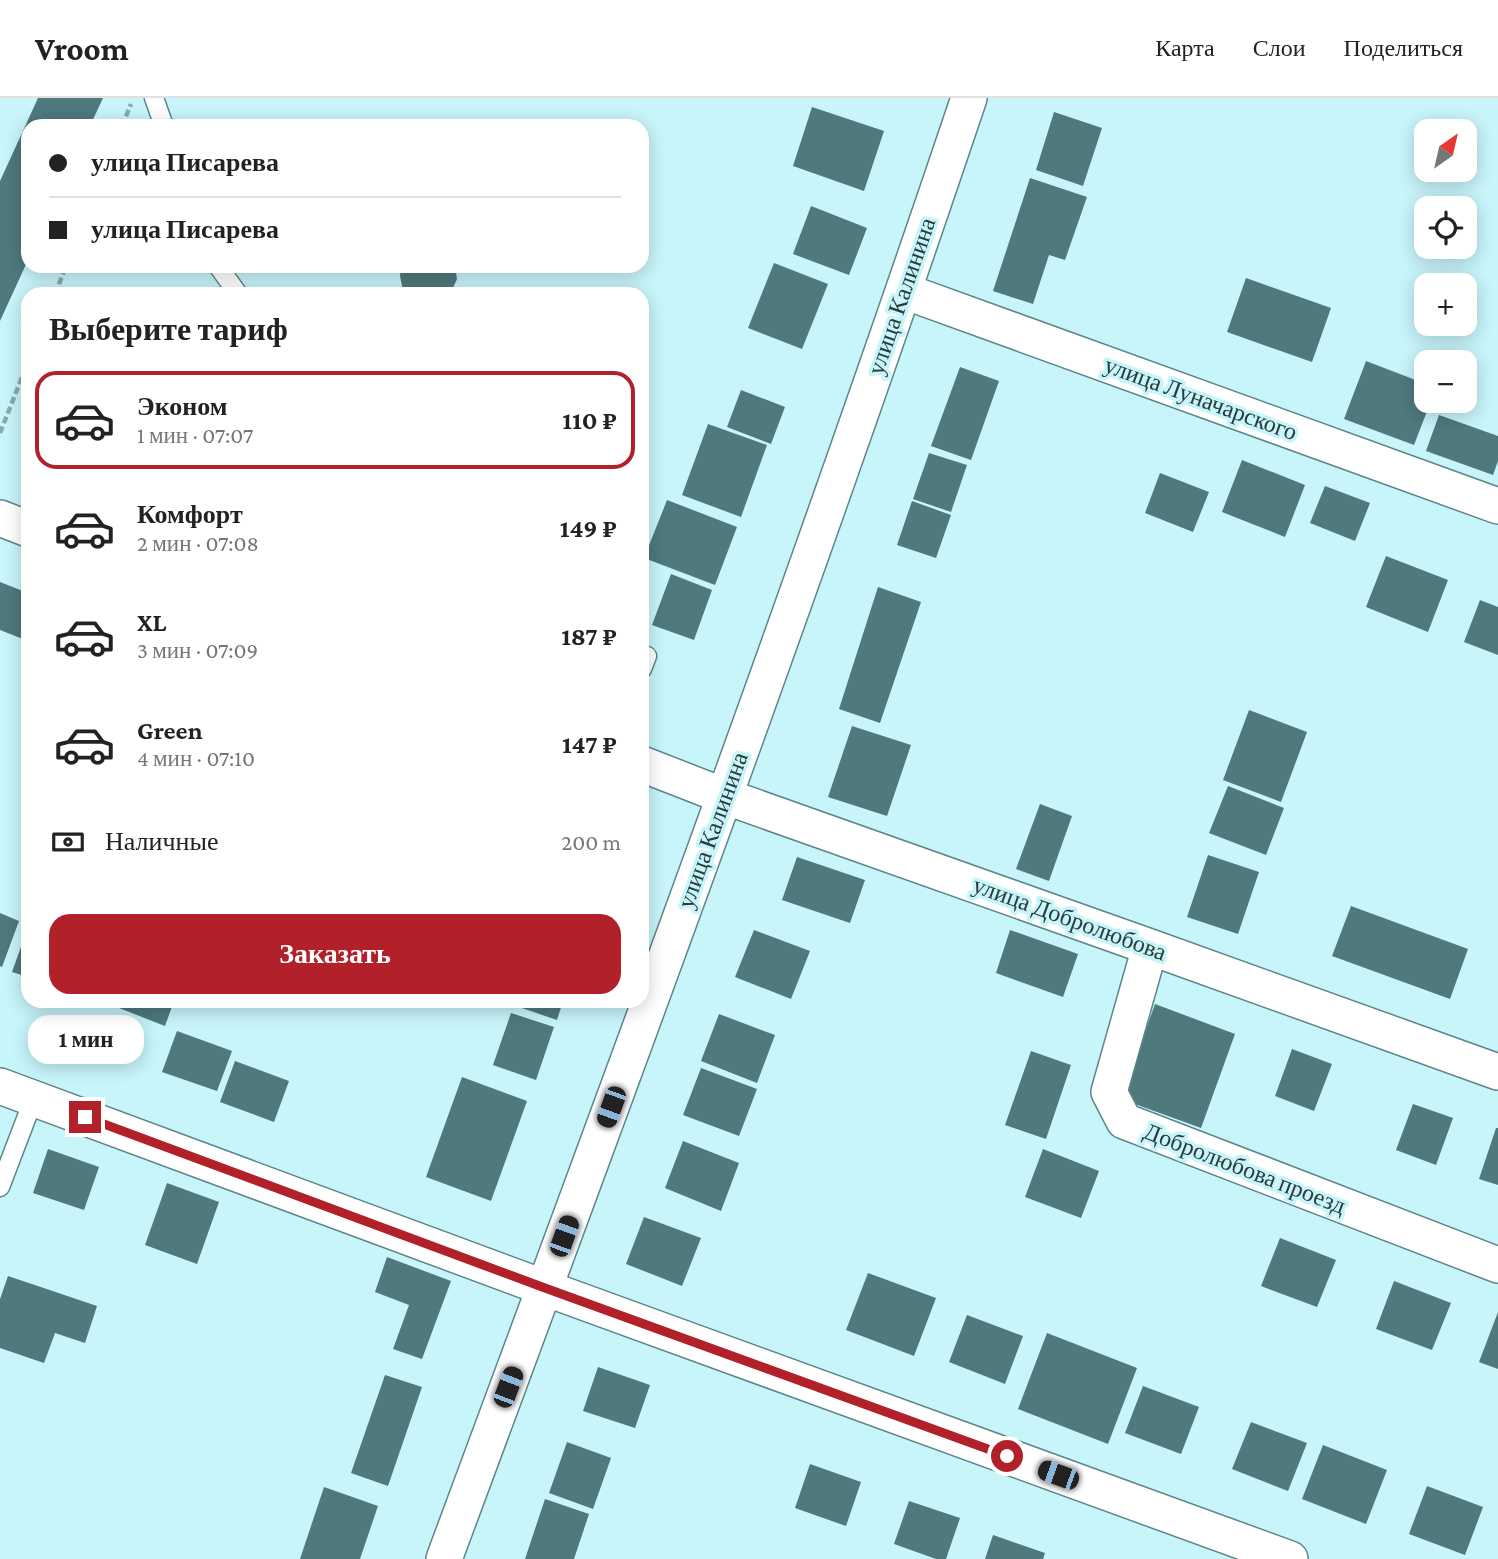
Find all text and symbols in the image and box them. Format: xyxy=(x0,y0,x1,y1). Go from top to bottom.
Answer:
text: Vroom xyxy=(35,30,129,67)
text: Карта xyxy=(1155,34,1215,61)
text: Слои xyxy=(1253,34,1306,61)
text: Поделиться xyxy=(1344,34,1463,61)
north arrow xyxy=(1414,119,1477,182)
map controls xyxy=(1414,119,1477,413)
text: улица Писарева xyxy=(91,148,279,177)
button: locate xyxy=(1414,196,1477,259)
street label: улица Калинина xyxy=(861,214,941,378)
text: улица Писарева xyxy=(91,215,279,244)
button: + xyxy=(1414,273,1477,336)
text: Выберите тариф xyxy=(49,311,288,347)
button: − xyxy=(1414,350,1477,413)
street label: улица Луначарского xyxy=(1101,351,1301,445)
icon: car xyxy=(53,389,116,452)
text: Эконом xyxy=(137,392,227,421)
text: 110 ₽ xyxy=(562,406,617,435)
text: 1 мин · 07:07 xyxy=(137,422,253,448)
icon: car xyxy=(53,497,116,560)
text: Комфорт xyxy=(137,500,243,529)
text: 149 ₽ xyxy=(560,514,617,543)
text: 2 мин · 07:08 xyxy=(137,530,259,556)
icon: car xyxy=(53,605,116,668)
text: XL xyxy=(137,608,166,637)
text: 187 ₽ xyxy=(561,622,617,651)
text: 3 мин · 07:09 xyxy=(137,637,258,663)
icon: car xyxy=(53,713,116,776)
text: Green xyxy=(137,716,203,745)
text: 147 ₽ xyxy=(562,730,617,759)
text: 4 мин · 07:10 xyxy=(137,745,255,771)
street label: улица Калинина xyxy=(671,748,753,912)
icon: cash xyxy=(49,823,87,861)
text: Наличные xyxy=(105,827,218,856)
text: 200 m xyxy=(561,829,621,855)
street label: улица Добролюбова xyxy=(970,870,1171,966)
button: Заказать xyxy=(49,914,621,994)
callout: 1 мин xyxy=(27,1016,143,1065)
text: 1 мин xyxy=(58,1026,114,1052)
car xyxy=(594,1084,629,1130)
route end xyxy=(69,1101,101,1133)
street label: Добролюбова проезд xyxy=(1140,1117,1350,1219)
car xyxy=(547,1213,582,1259)
car xyxy=(491,1364,526,1410)
route start xyxy=(991,1440,1023,1472)
car xyxy=(1035,1458,1082,1492)

